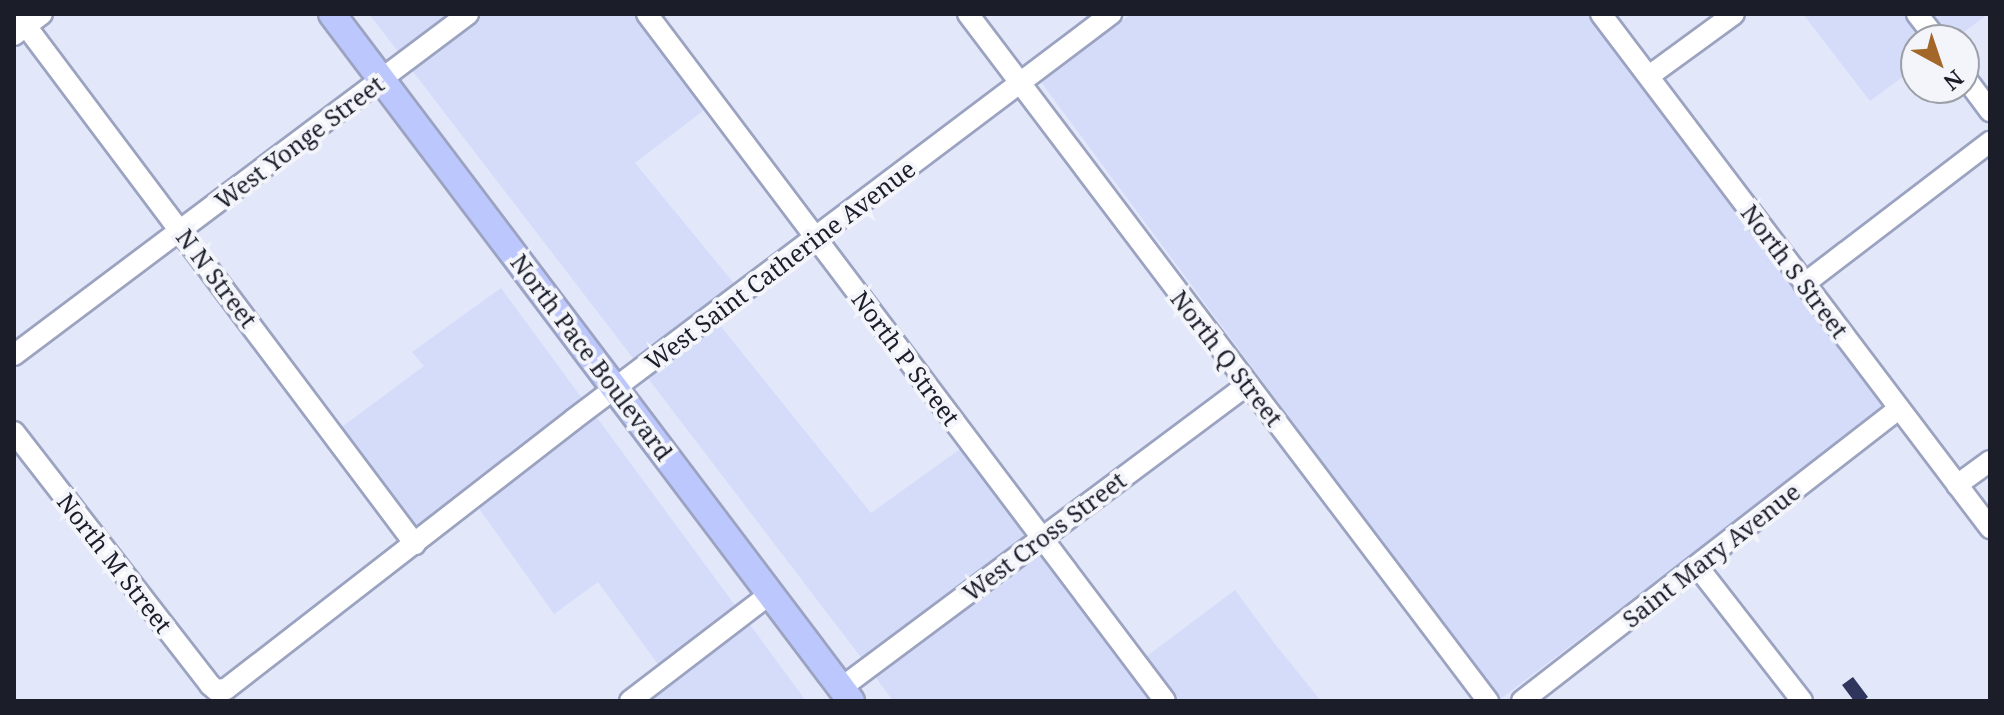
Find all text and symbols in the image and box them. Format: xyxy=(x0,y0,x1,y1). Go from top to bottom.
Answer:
north arrow xyxy=(1900,24,1980,104)
text: N xyxy=(1938,64,1970,98)
street label: West Yonge Street xyxy=(209,69,389,215)
street label: West Saint Catherine Avenue xyxy=(639,154,921,376)
street label: North S Street xyxy=(1735,199,1855,343)
street label: N N Street xyxy=(171,223,263,333)
street label: North Pace Boulevard xyxy=(505,248,679,466)
street label: North Q Street xyxy=(1165,284,1289,432)
street label: North P Street xyxy=(846,285,966,431)
street label: West Cross Street xyxy=(957,465,1131,607)
street label: Saint Mary Avenue xyxy=(1617,477,1805,633)
street label: North M Street xyxy=(52,488,178,638)

